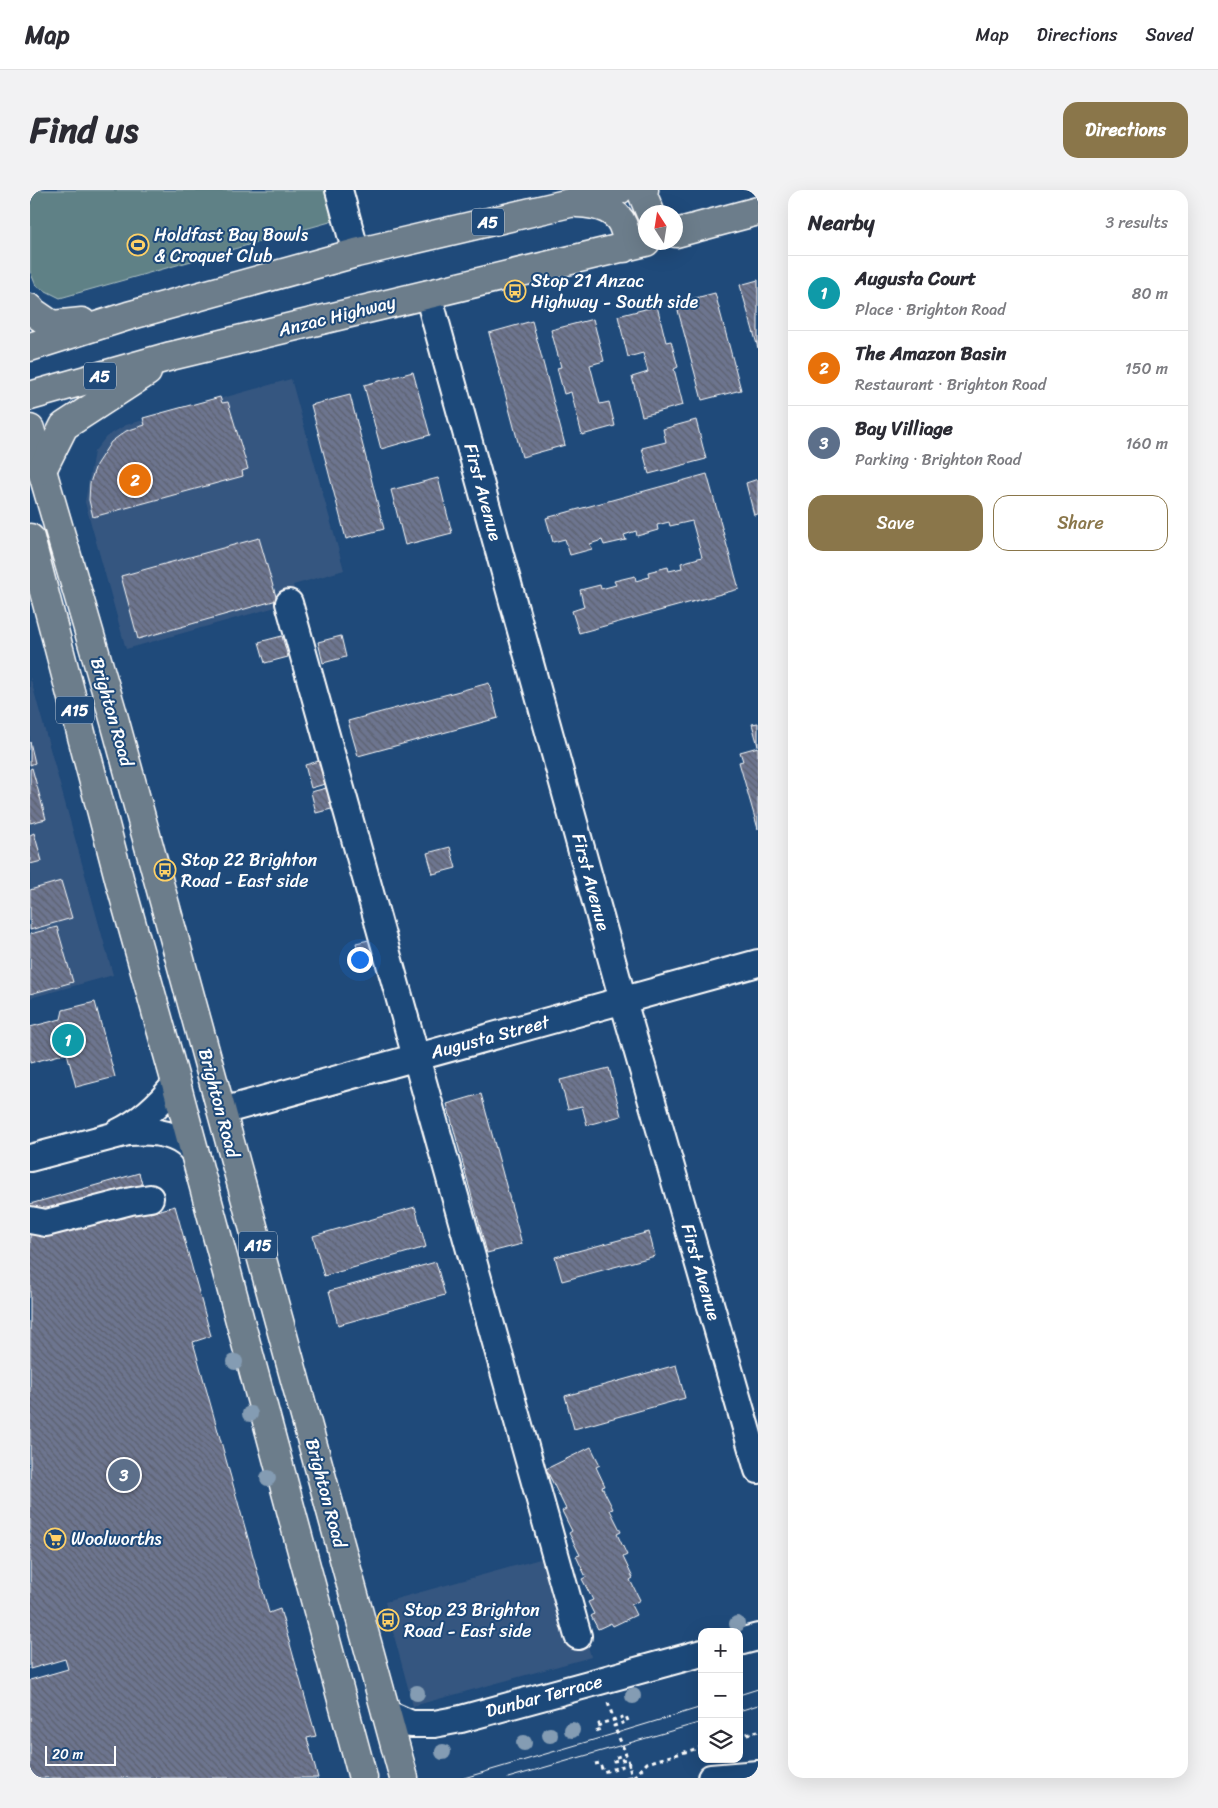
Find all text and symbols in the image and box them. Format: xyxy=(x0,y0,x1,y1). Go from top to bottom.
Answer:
text: Map xyxy=(25,14,69,56)
text: Map xyxy=(976,19,1009,51)
text: Directions xyxy=(1037,19,1118,51)
text: Saved xyxy=(1146,19,1193,51)
text: Find us xyxy=(30,99,138,161)
button: Directions xyxy=(1063,102,1188,158)
text: Nearby xyxy=(808,204,874,242)
north arrow xyxy=(638,205,683,250)
road number: A5 xyxy=(472,208,504,236)
text: 3 results xyxy=(1105,208,1168,237)
place label: Holdfast Bay Bowls & Croquet Club xyxy=(154,219,309,272)
sports icon: Holdfast Bay Bowls & Croquet Club xyxy=(126,233,150,257)
text: Augusta Court xyxy=(855,262,976,295)
place label: Stop 21 Anzac Highway - South side xyxy=(531,265,698,318)
bus stop icon: Stop 21 Anzac Highway - South side xyxy=(503,279,527,303)
text: 1 xyxy=(821,279,827,308)
text: 80 m xyxy=(1132,279,1168,308)
street label: Anzac Highway xyxy=(274,286,400,346)
text: Place · Brighton Road xyxy=(855,295,1006,324)
text: The Amazon Basin xyxy=(855,337,1006,370)
text: 2 xyxy=(819,354,829,383)
text: 150 m xyxy=(1125,354,1168,383)
road number: A5 xyxy=(84,362,116,390)
text: Restaurant · Brighton Road xyxy=(855,370,1046,399)
text: Bay Villiage xyxy=(855,412,953,445)
text: 3 xyxy=(820,429,828,458)
text: 160 m xyxy=(1125,429,1168,458)
street label: First Avenue xyxy=(455,440,511,545)
text: Parking · Brighton Road xyxy=(855,445,1021,474)
pin: 2 xyxy=(119,461,151,499)
button: Save xyxy=(808,495,983,551)
button: Share xyxy=(993,495,1168,551)
street label: Brighton Road xyxy=(81,654,143,772)
road number: A15 xyxy=(56,696,94,724)
street label: First Avenue xyxy=(563,830,619,935)
place label: Stop 22 Brighton Road - East side xyxy=(181,844,318,897)
bus stop icon: Stop 22 Brighton Road - East side xyxy=(153,858,177,882)
your location xyxy=(347,947,373,973)
street label: Augusta Street xyxy=(426,1006,554,1068)
pin: 1 xyxy=(52,1021,84,1059)
street label: Brighton Road xyxy=(189,1045,249,1163)
street label: First Avenue xyxy=(672,1220,730,1325)
road number: A15 xyxy=(239,1232,277,1258)
street label: Brighton Road xyxy=(296,1435,356,1553)
pin: 3 xyxy=(108,1456,140,1494)
place label: Woolworths xyxy=(71,1523,162,1555)
supermarket icon: Woolworths xyxy=(43,1527,67,1551)
place label: Stop 23 Brighton Road - East side xyxy=(404,1594,540,1647)
bus stop icon: Stop 23 Brighton Road - East side xyxy=(376,1608,400,1632)
map controls xyxy=(698,1628,743,1763)
button: + xyxy=(698,1628,743,1673)
street label: Dunbar Terrace xyxy=(482,1665,606,1727)
button: − xyxy=(698,1673,743,1718)
button: layers xyxy=(698,1718,743,1763)
text: 20 m xyxy=(52,1742,83,1767)
scale bar xyxy=(45,1743,116,1766)

